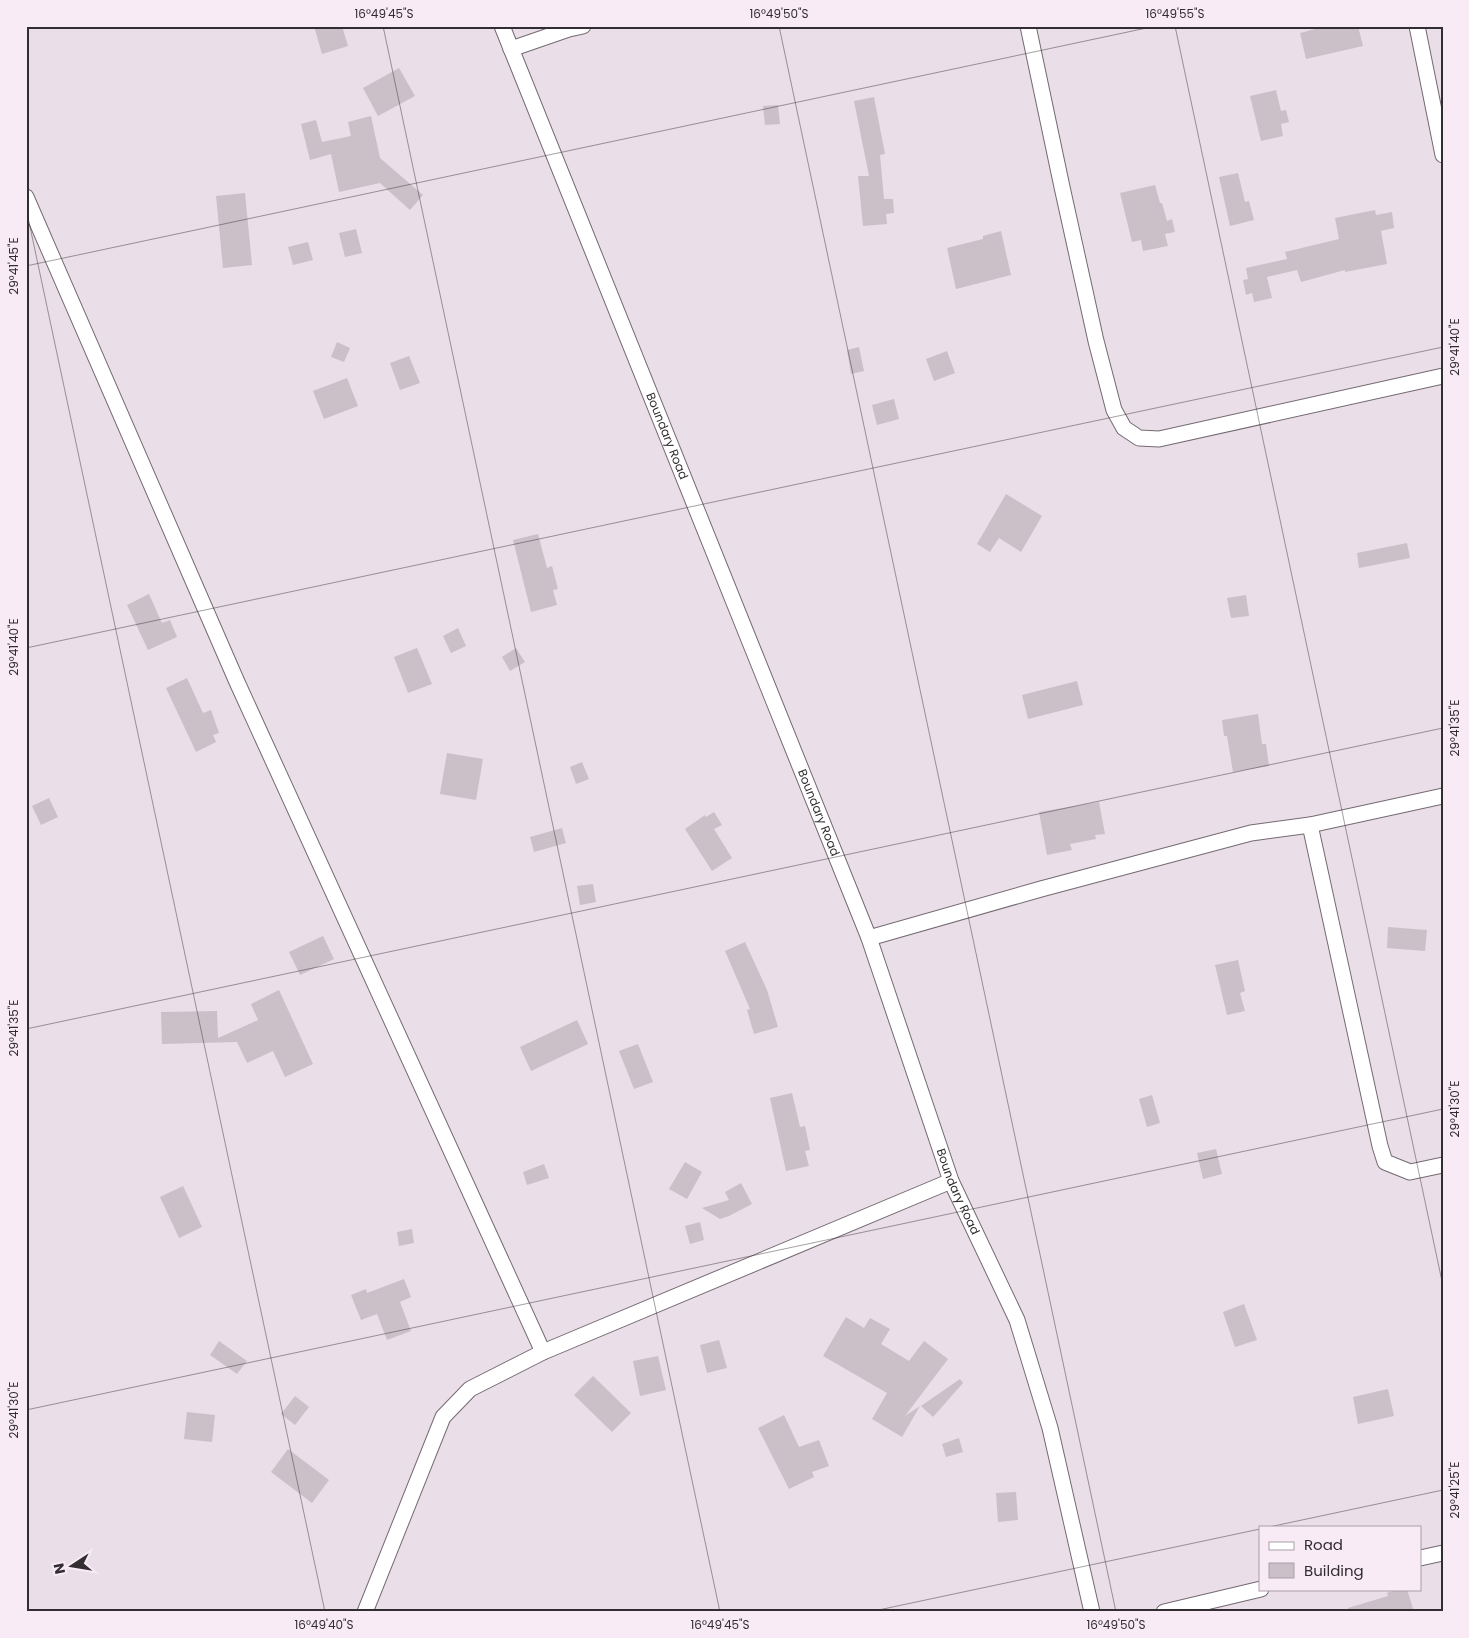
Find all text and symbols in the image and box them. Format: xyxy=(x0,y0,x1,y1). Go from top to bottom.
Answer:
text: 16°49'45"S xyxy=(354,5,414,22)
text: 16°49'50"S xyxy=(749,5,809,22)
text: 16°49'55"S xyxy=(1145,5,1205,22)
text: 29°41'45"E xyxy=(5,237,22,295)
text: 29°41'40"E xyxy=(1446,318,1463,376)
street label: Boundary Road xyxy=(642,390,693,482)
text: 29°41'40"E xyxy=(5,618,22,676)
text: 29°41'35"E xyxy=(1446,700,1463,756)
street label: Boundary Road xyxy=(794,766,844,859)
text: 29°41'35"E xyxy=(5,1000,22,1056)
text: 29°41'30"E xyxy=(1446,1081,1463,1137)
street label: Boundary Road xyxy=(933,1146,984,1237)
text: 29°41'30"E xyxy=(5,1382,22,1438)
text: 29°41'25"E xyxy=(1446,1462,1463,1518)
legend xyxy=(1259,1526,1422,1590)
text: Road xyxy=(1304,1534,1343,1555)
north arrow xyxy=(48,1540,98,1590)
text: Building xyxy=(1304,1560,1364,1581)
text: N xyxy=(48,1561,70,1576)
text: 16°49'40"S xyxy=(294,1616,354,1633)
text: 16°49'45"S xyxy=(690,1616,750,1633)
text: 16°49'50"S xyxy=(1086,1616,1146,1633)

